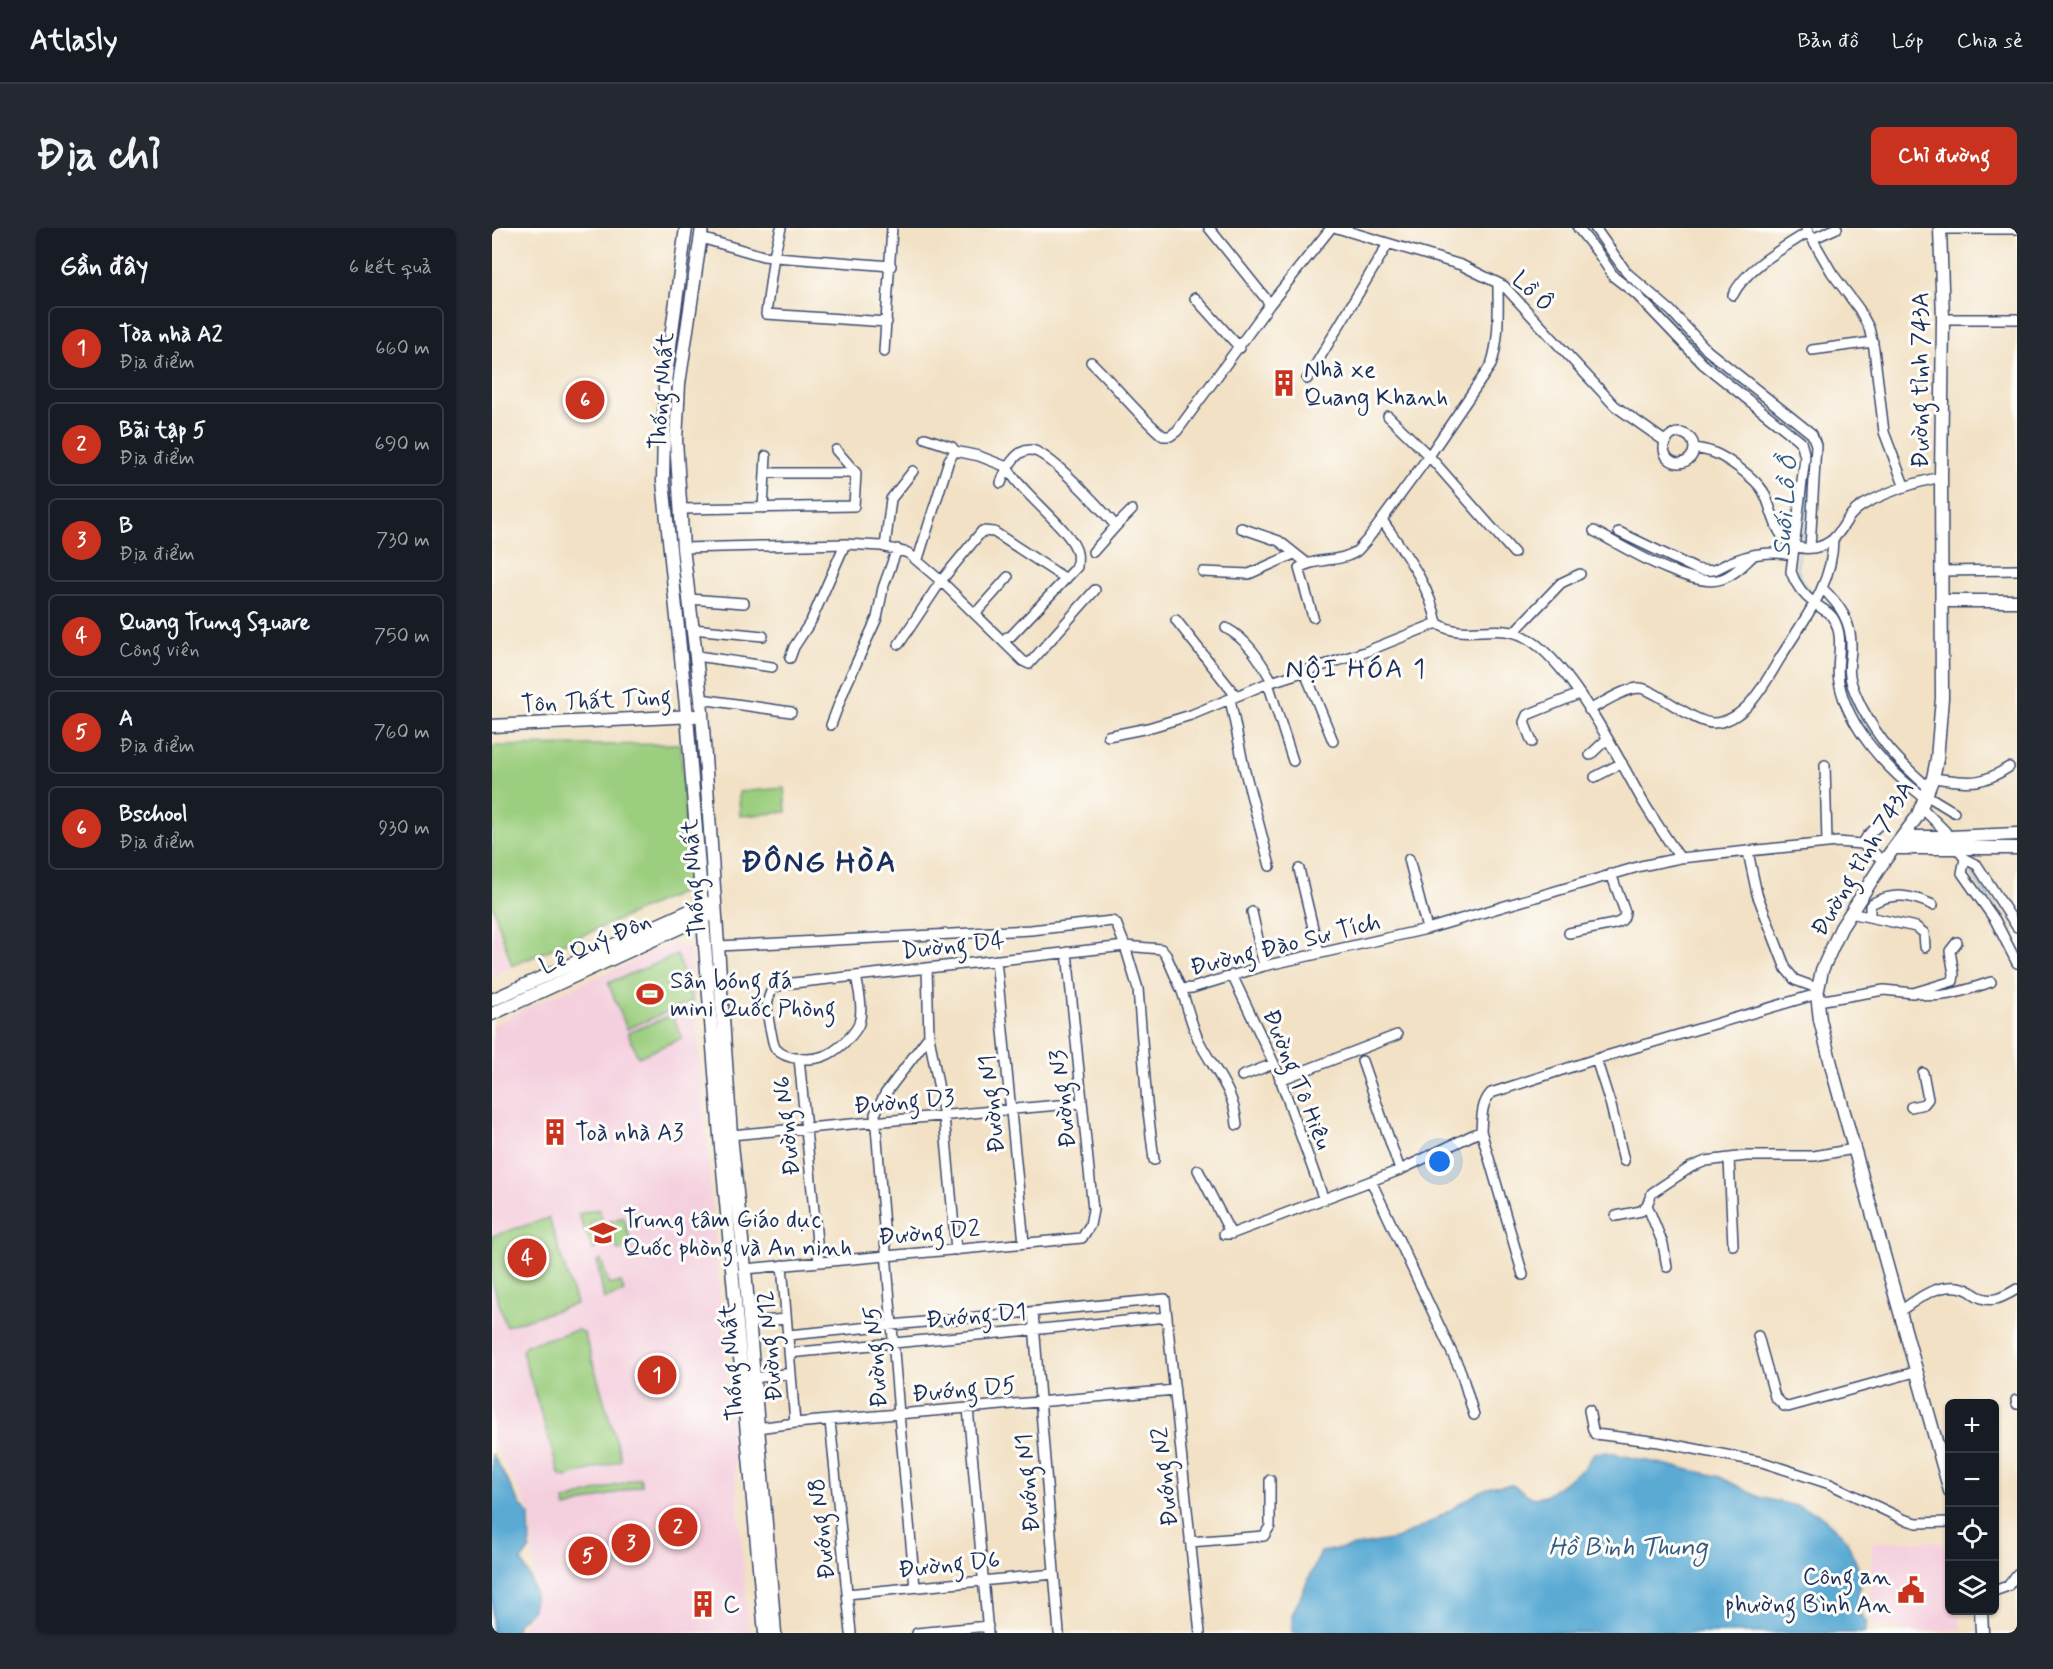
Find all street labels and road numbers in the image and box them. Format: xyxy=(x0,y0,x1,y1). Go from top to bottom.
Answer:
street label: Lồ Ô xyxy=(1505,265,1559,319)
street label: Đường tỉnh 743A xyxy=(1906,292,1940,468)
street label: Thống Nhất xyxy=(643,331,685,451)
street label: Tôn Thất Tùng xyxy=(520,682,672,724)
street label: Đường tỉnh 743A xyxy=(1805,775,1925,944)
street label: Thống Nhất xyxy=(675,818,717,938)
street label: Lê Quý Đôn xyxy=(535,906,656,983)
street label: Đường Đào Sư Tích xyxy=(1187,907,1385,987)
street label: Dường D4 xyxy=(900,926,1007,970)
street label: Đường Tô Hiệu xyxy=(1252,1005,1339,1156)
street label: Đường N3 xyxy=(1043,1048,1087,1150)
street label: Đường N1 xyxy=(972,1053,1016,1155)
street label: Đường N6 xyxy=(767,1074,811,1177)
street label: Đường D3 xyxy=(852,1083,956,1125)
street label: Đường D2 xyxy=(877,1214,982,1256)
street label: Đường N12 xyxy=(750,1289,794,1403)
street label: Đướng D1 xyxy=(925,1297,1028,1339)
street label: Thống Nhất xyxy=(713,1302,755,1422)
street label: Đường N5 xyxy=(857,1304,899,1409)
street label: Đướng D5 xyxy=(911,1370,1018,1413)
street label: Đướng N2 xyxy=(1145,1425,1189,1528)
street label: Đướng N1 xyxy=(1009,1432,1051,1533)
street label: Đướng N8 xyxy=(802,1476,846,1581)
street label: Đường D6 xyxy=(897,1545,1002,1589)

